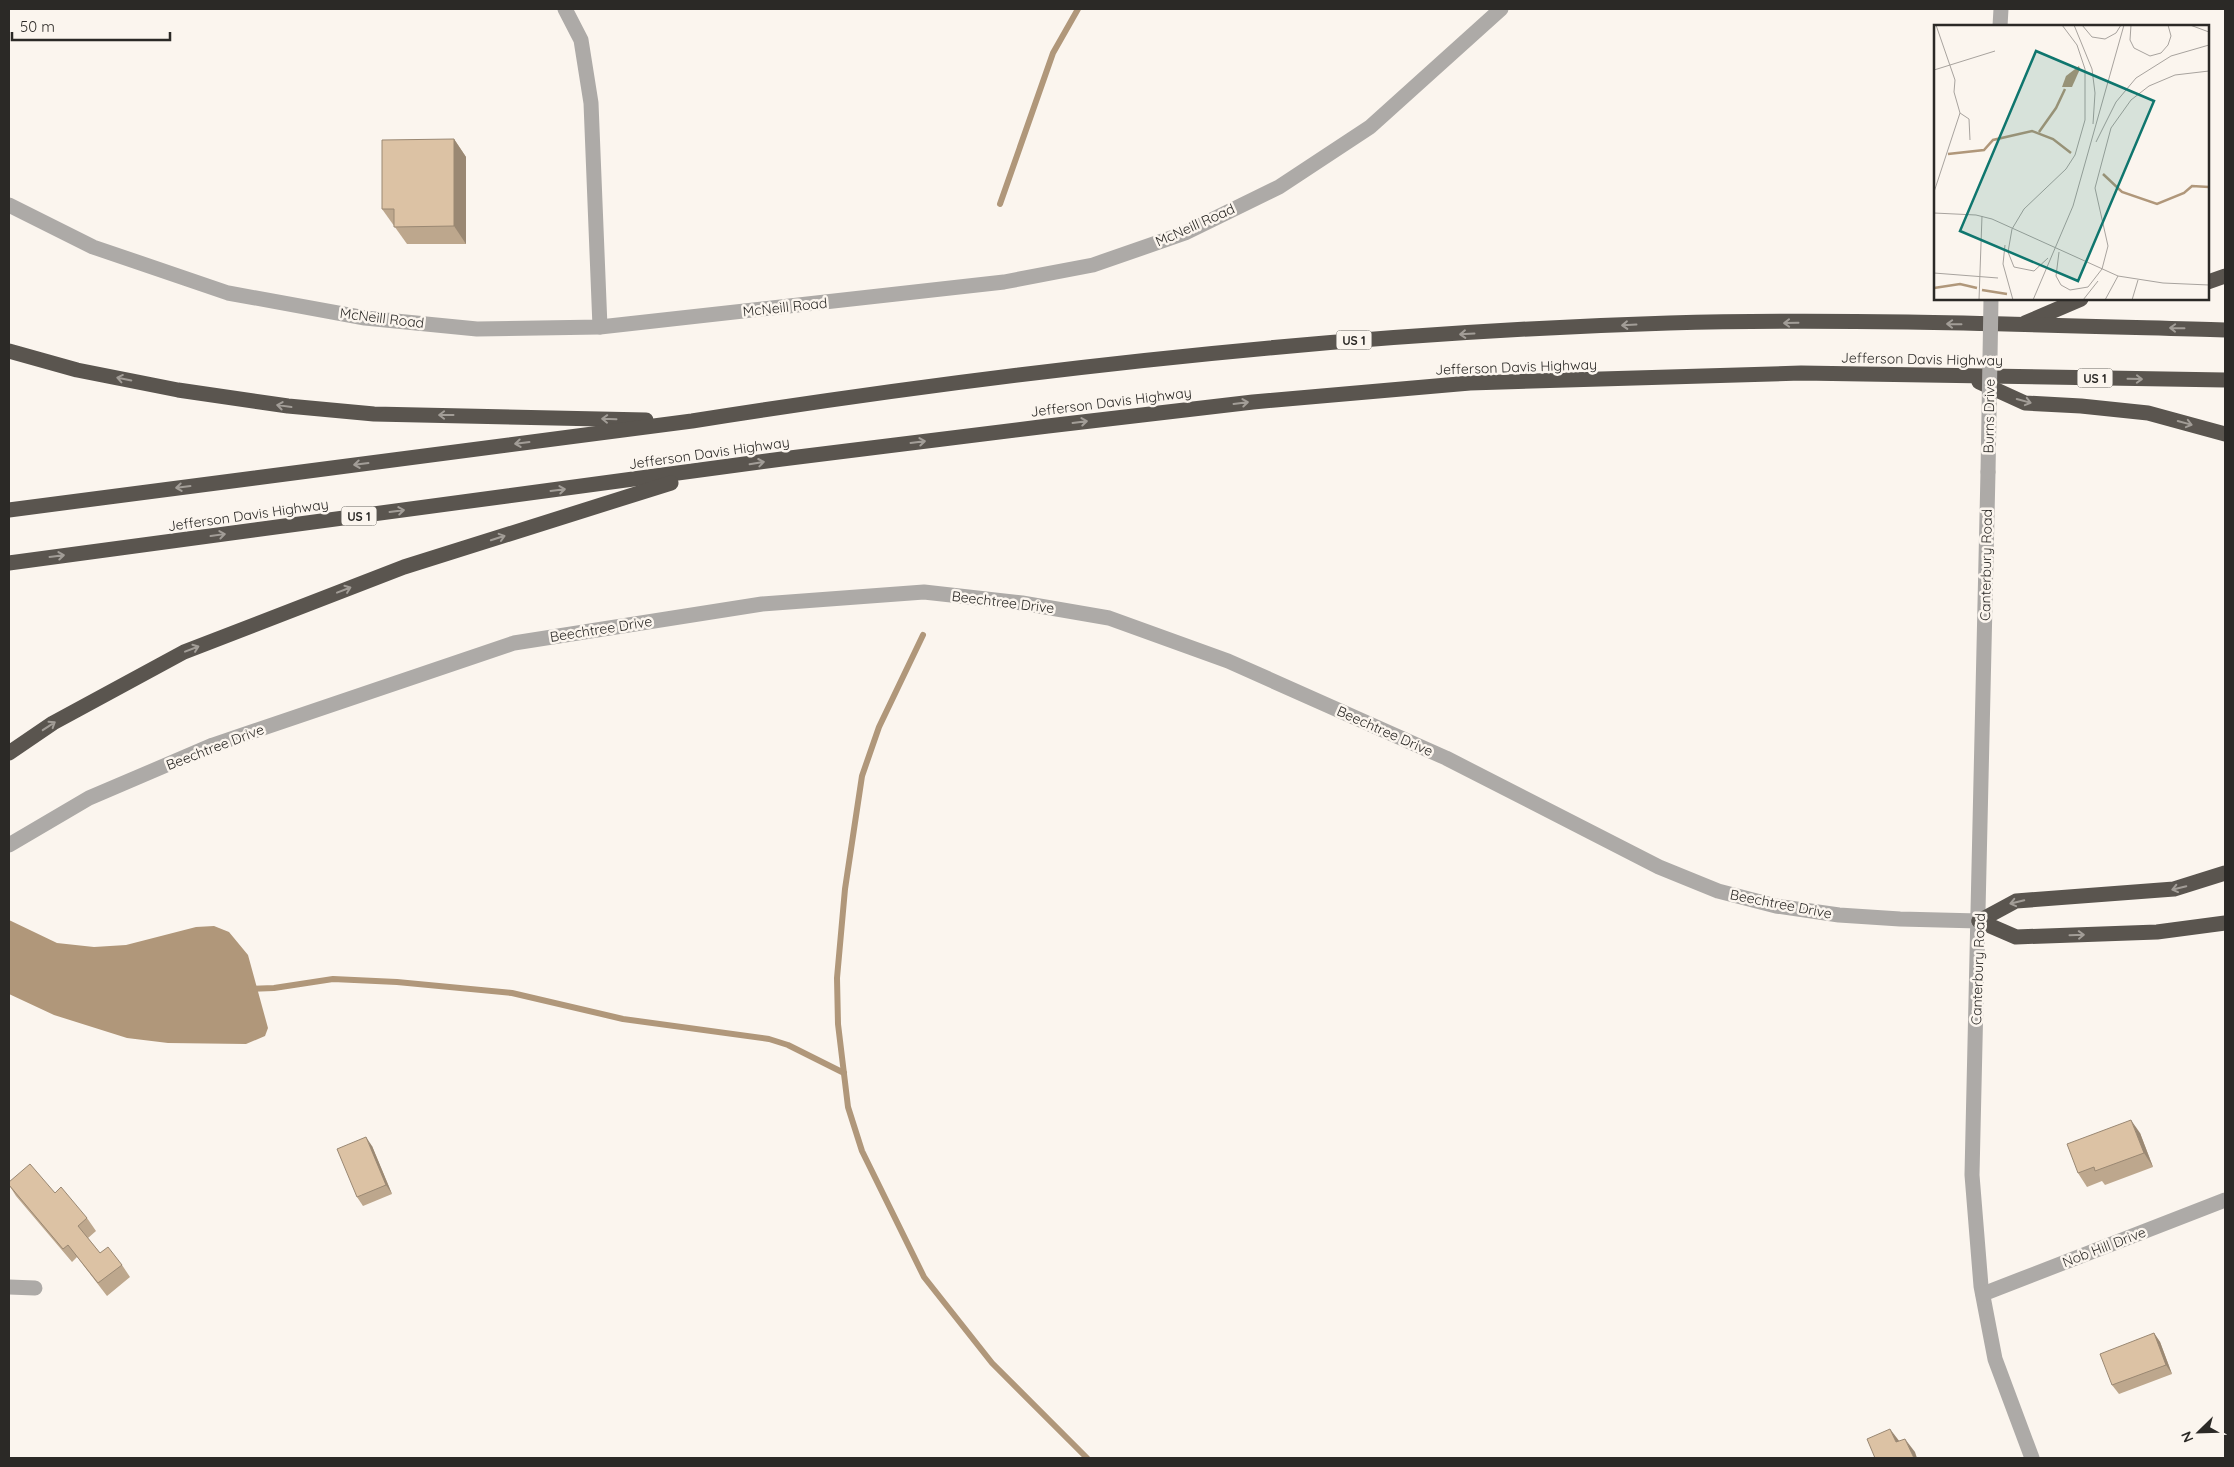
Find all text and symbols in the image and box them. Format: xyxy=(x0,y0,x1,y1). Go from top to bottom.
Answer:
scale bar xyxy=(12,10,170,42)
text: 50 m xyxy=(20,17,55,36)
inset map xyxy=(1934,25,2209,300)
street label: McNeill Road xyxy=(1153,200,1237,250)
street label: McNeill Road xyxy=(742,294,828,320)
street label: McNeill Road xyxy=(339,304,425,332)
one-way arrow xyxy=(1784,318,1800,327)
one-way arrow xyxy=(1946,319,1962,329)
one-way arrow xyxy=(1621,321,1637,330)
one-way arrow xyxy=(2169,324,2185,333)
one-way arrow xyxy=(1459,329,1475,338)
road number: US 1 xyxy=(1336,330,1372,350)
street label: Jefferson Davis Highway xyxy=(1841,349,2003,369)
street label: Jefferson Davis Highway xyxy=(1435,355,1597,379)
road number: US 1 xyxy=(2078,368,2112,388)
one-way arrow xyxy=(116,374,132,384)
one-way arrow xyxy=(2127,374,2143,383)
street label: Burns Drive xyxy=(1979,378,1999,453)
street label: Jefferson Davis Highway xyxy=(1029,383,1193,421)
one-way arrow xyxy=(2016,397,2032,407)
one-way arrow xyxy=(1233,398,1249,408)
one-way arrow xyxy=(276,401,292,411)
one-way arrow xyxy=(438,410,454,420)
one-way arrow xyxy=(601,414,617,424)
one-way arrow xyxy=(1071,417,1087,427)
one-way arrow xyxy=(2176,419,2192,428)
street label: Jefferson Davis Highway xyxy=(627,433,791,473)
one-way arrow xyxy=(910,437,926,447)
one-way arrow xyxy=(515,439,531,449)
one-way arrow xyxy=(749,458,765,468)
one-way arrow xyxy=(354,460,370,470)
one-way arrow xyxy=(175,483,191,493)
one-way arrow xyxy=(549,485,565,495)
street label: Jefferson Davis Highway xyxy=(166,495,330,535)
road number: US 1 xyxy=(342,506,376,526)
one-way arrow xyxy=(388,506,404,516)
street label: Canterbury Road xyxy=(1976,509,1996,621)
one-way arrow xyxy=(210,530,226,540)
one-way arrow xyxy=(489,533,505,542)
one-way arrow xyxy=(49,551,65,561)
one-way arrow xyxy=(336,585,351,594)
street label: Beechtree Drive xyxy=(951,587,1055,617)
street label: Beechtree Drive xyxy=(549,612,654,646)
one-way arrow xyxy=(184,644,199,653)
street label: Beechtree Drive xyxy=(1334,702,1436,760)
street label: Beechtree Drive xyxy=(164,720,267,774)
one-way arrow xyxy=(42,721,56,731)
one-way arrow xyxy=(2171,884,2187,893)
street label: Beechtree Drive xyxy=(1729,885,1834,923)
one-way arrow xyxy=(2010,898,2026,907)
street label: Canterbury Road xyxy=(1967,913,1989,1025)
one-way arrow xyxy=(2068,930,2084,940)
street label: Nob Hill Drive xyxy=(2060,1223,2148,1271)
north arrow xyxy=(2174,1407,2224,1457)
text: N xyxy=(2177,1429,2197,1445)

